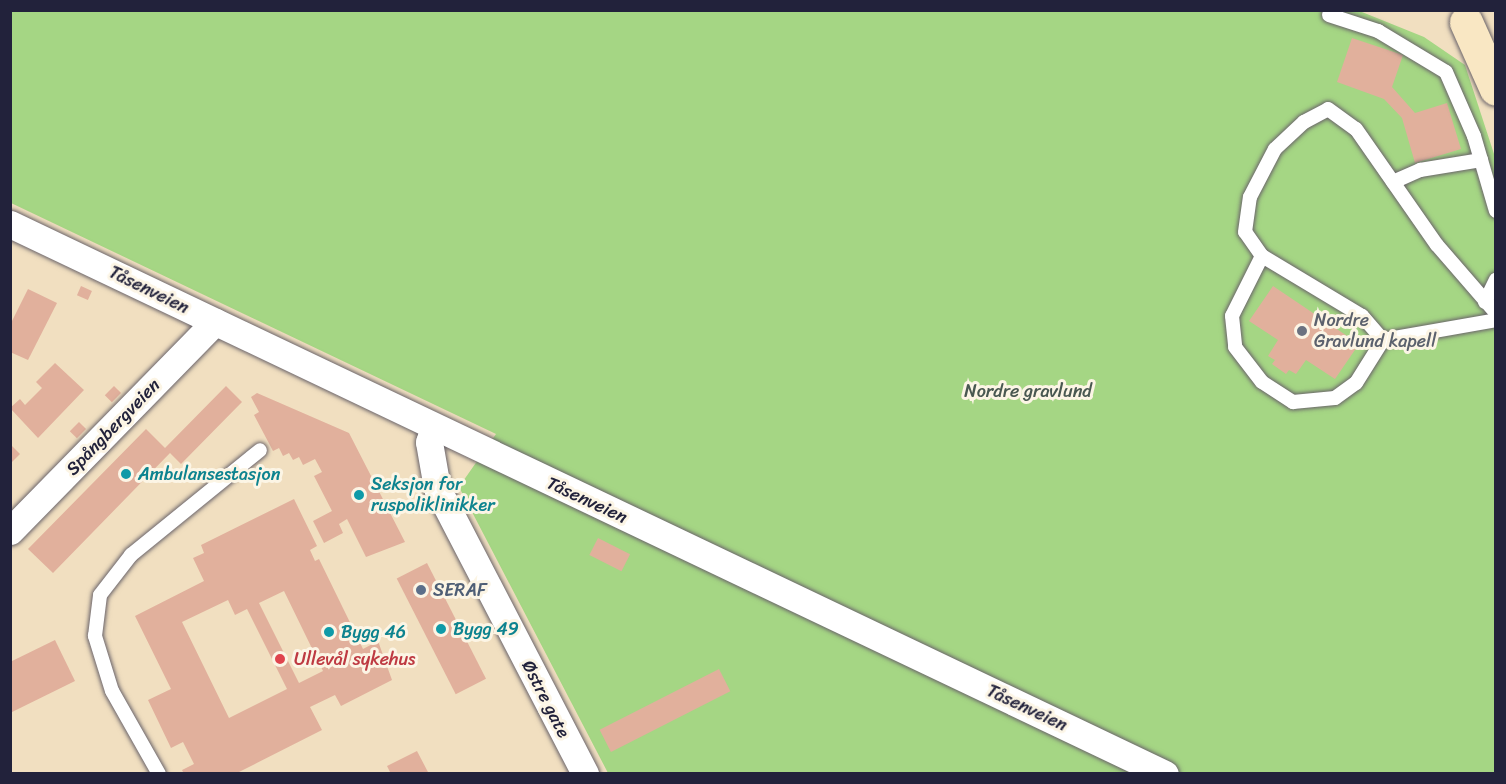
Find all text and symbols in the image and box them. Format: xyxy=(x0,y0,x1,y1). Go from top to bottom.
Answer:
street label: Tåsenveien xyxy=(106,261,192,319)
place label: Nordre Gravlund kapell xyxy=(1314,310,1436,352)
marker: Nordre Gravlund kapell xyxy=(1295,324,1309,338)
street label: Spångbergveien xyxy=(62,374,164,480)
park label: Nordre gravlund xyxy=(964,380,1092,402)
place label: Ambulansestasjon xyxy=(138,463,280,485)
marker: Ambulansestasjon xyxy=(119,467,133,481)
street label: Tåsenveien xyxy=(543,472,631,528)
place label: Seksjon for ruspoliklinikker xyxy=(371,474,495,516)
marker: Seksjon for ruspoliklinikker xyxy=(352,488,366,502)
place label: SERAF xyxy=(433,579,487,601)
marker: SERAF xyxy=(414,583,428,597)
place label: Bygg 49 xyxy=(453,618,519,640)
place label: Bygg 46 xyxy=(341,621,406,643)
marker: Bygg 49 xyxy=(434,622,448,636)
marker: Bygg 46 xyxy=(322,625,336,639)
place label: Ullevål sykehus xyxy=(294,648,416,670)
marker: Ullevål sykehus xyxy=(271,650,289,668)
street label: Østre gate xyxy=(517,657,575,741)
street label: Tåsenveien xyxy=(983,680,1071,736)

